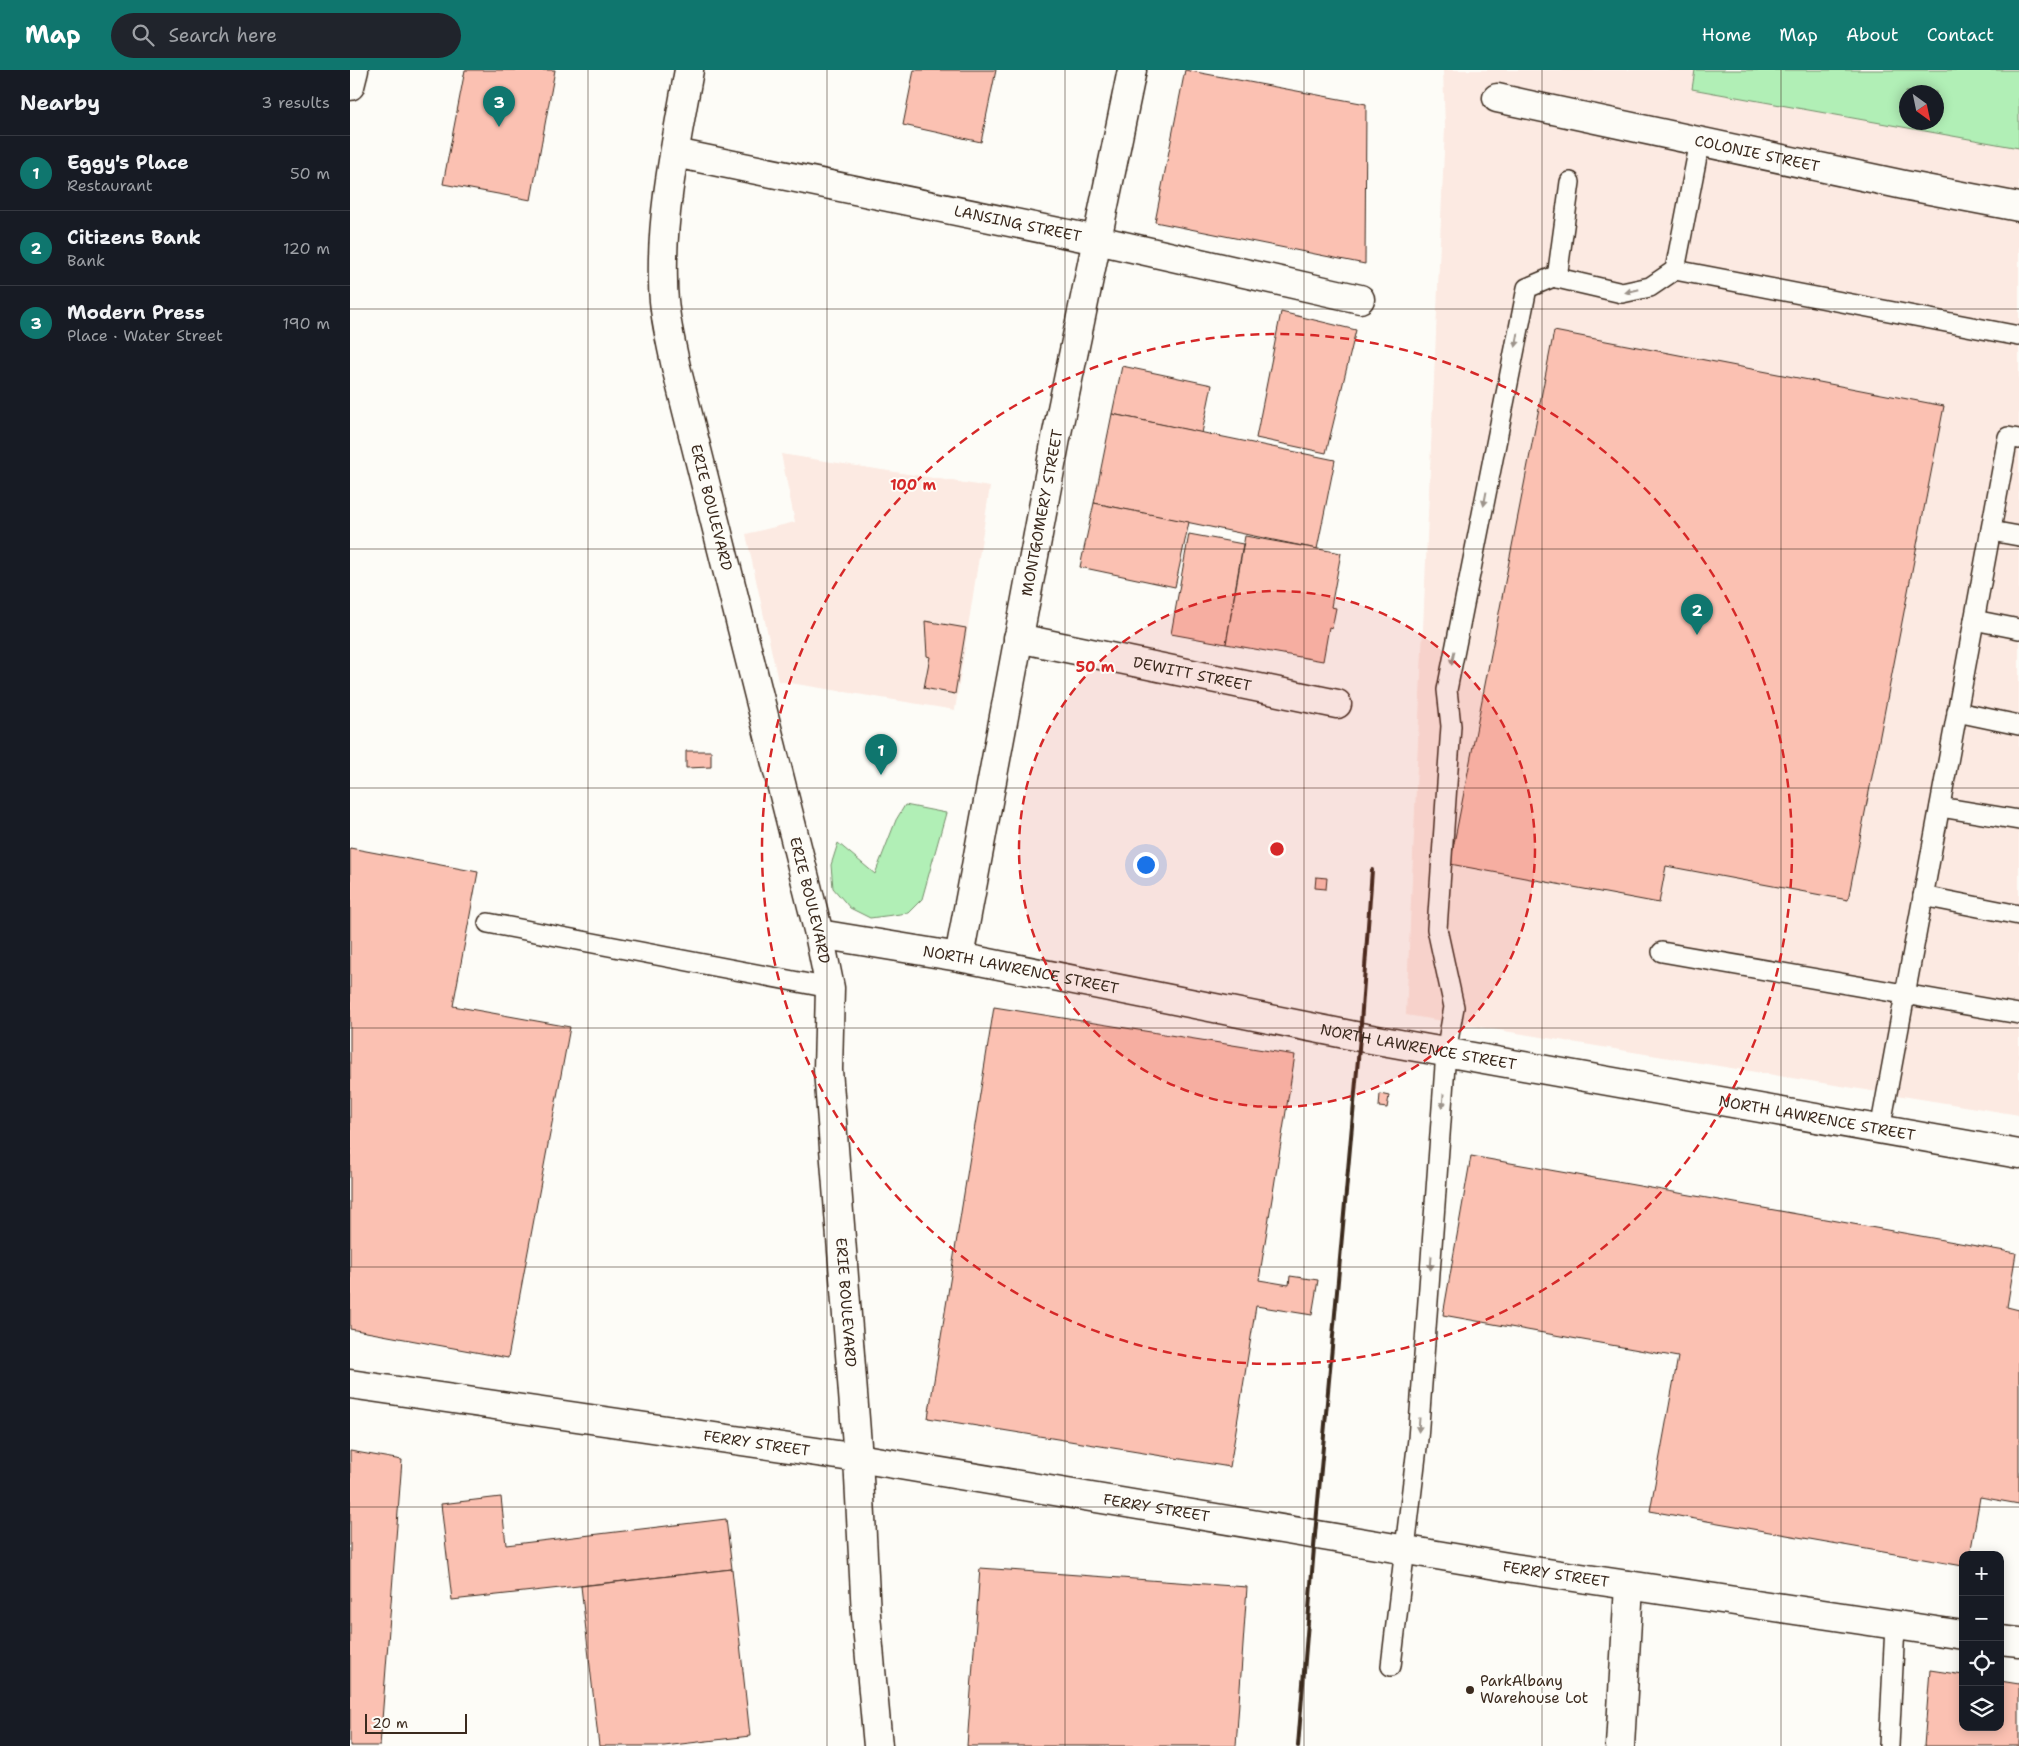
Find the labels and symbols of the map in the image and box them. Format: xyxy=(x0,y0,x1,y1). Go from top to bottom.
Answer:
north arrow xyxy=(1899,85,1944,130)
pin: 3 xyxy=(483,86,515,127)
street label: COLONIE STREET xyxy=(1693,131,1821,177)
street label: LANSING STREET xyxy=(952,201,1083,247)
one-way arrow xyxy=(1625,287,1640,295)
one-way arrow xyxy=(1512,332,1520,348)
street label: MONTGOMERY STREET xyxy=(1017,428,1067,598)
street label: ERIE BOULEVARD xyxy=(686,442,737,573)
text: 100 m xyxy=(890,475,936,495)
one-way arrow xyxy=(1481,491,1489,507)
pin: 2 xyxy=(1681,594,1713,635)
one-way arrow xyxy=(1449,651,1457,666)
street label: DEWITT STREET xyxy=(1131,652,1253,696)
text: 50 m xyxy=(1076,657,1115,677)
pin: 1 xyxy=(865,734,897,775)
street label: ERIE BOULEVARD xyxy=(785,835,835,965)
centre of rings xyxy=(1268,840,1286,858)
your location xyxy=(1133,852,1159,878)
street label: NORTH LAWRENCE STREET xyxy=(921,941,1121,999)
street label: NORTH LAWRENCE STREET xyxy=(1318,1019,1518,1075)
street label: NORTH LAWRENCE STREET xyxy=(1717,1091,1917,1145)
one-way arrow xyxy=(1438,1093,1446,1109)
street label: ERIE BOULEVARD xyxy=(831,1237,861,1368)
one-way arrow xyxy=(1426,1255,1434,1271)
one-way arrow xyxy=(1414,1417,1422,1433)
street label: FERRY STREET xyxy=(702,1426,811,1461)
street label: FERRY STREET xyxy=(1102,1489,1211,1527)
street label: FERRY STREET xyxy=(1501,1556,1611,1592)
place label: ParkAlbany Warehouse Lot xyxy=(1480,1671,1588,1708)
marker: ParkAlbany Warehouse Lot xyxy=(1464,1684,1476,1696)
scale bar xyxy=(365,1711,468,1734)

